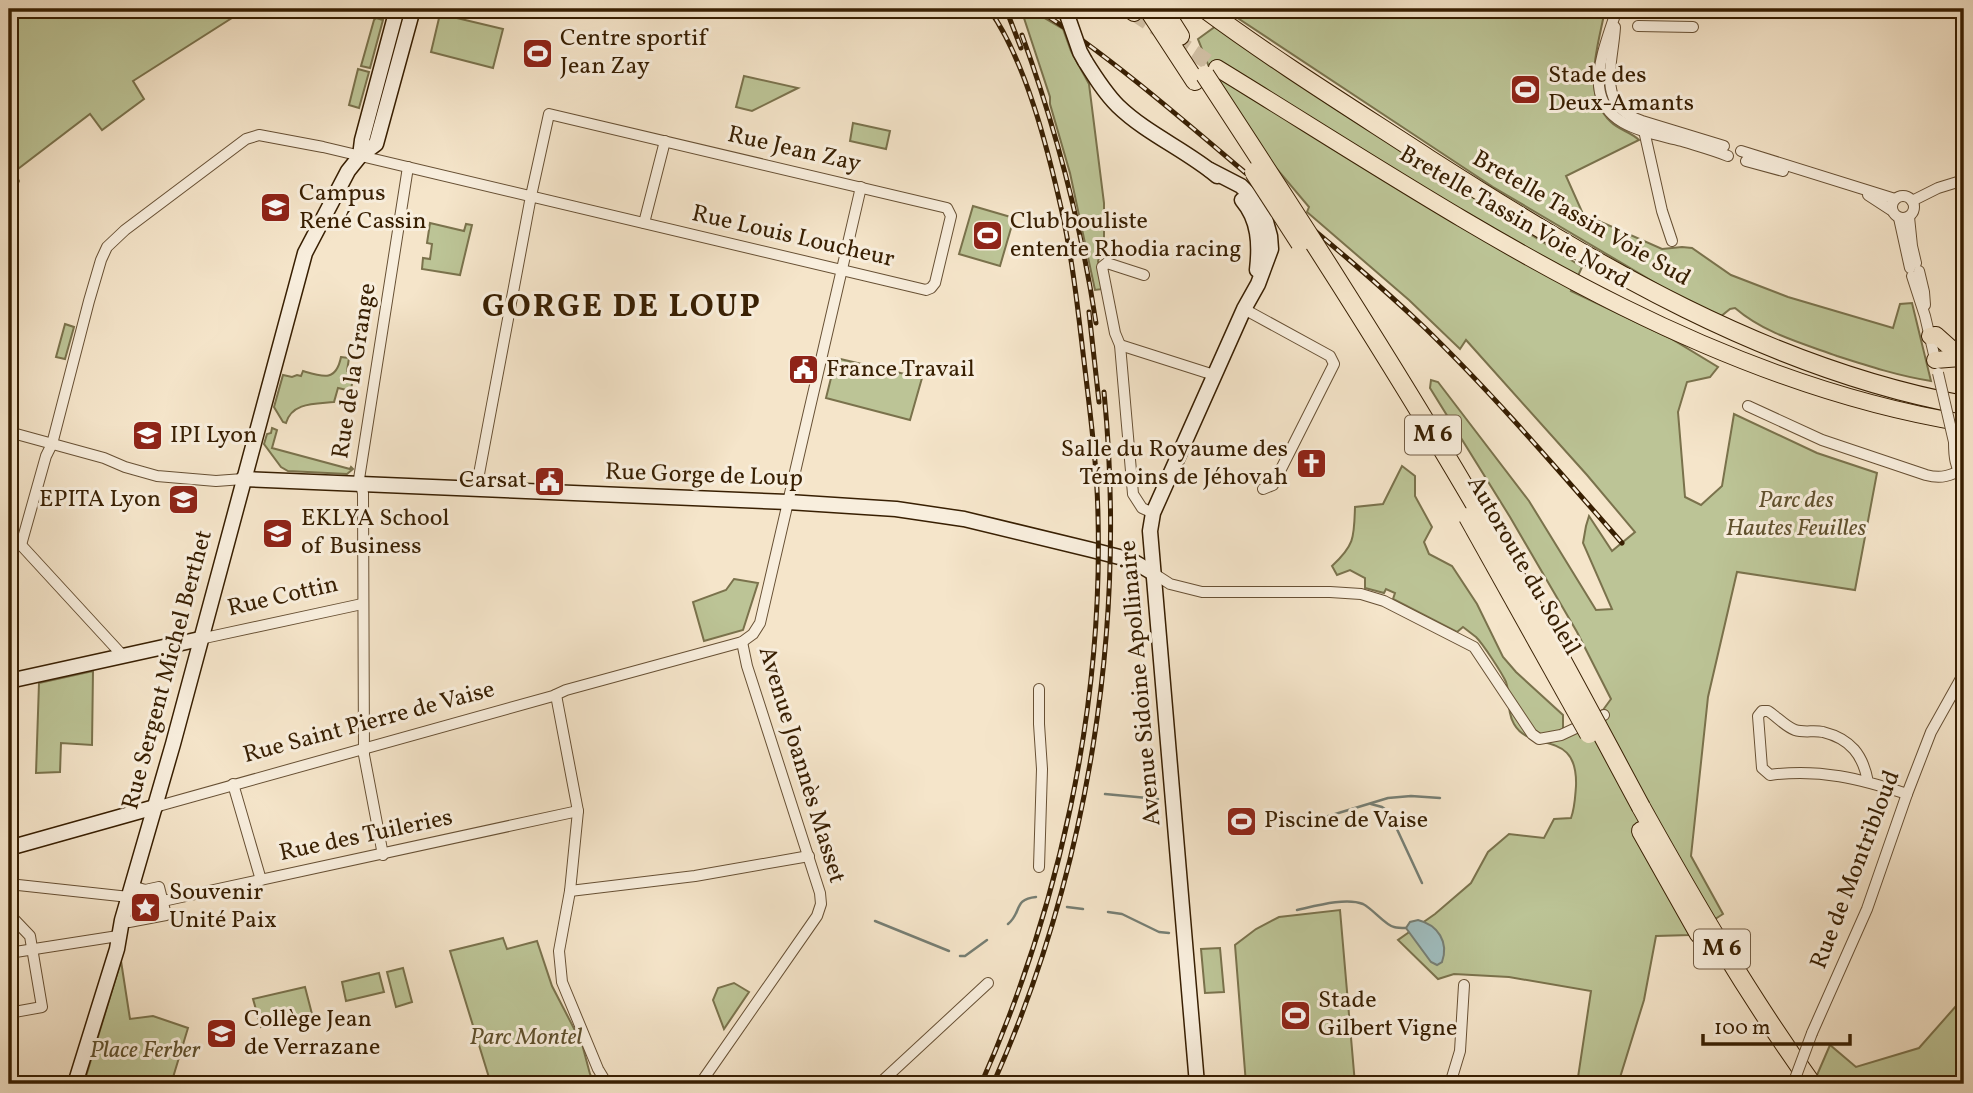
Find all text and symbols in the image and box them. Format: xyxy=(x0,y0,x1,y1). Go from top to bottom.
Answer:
place label: Centre sportif Jean Zay xyxy=(560,22,710,84)
sports icon: Centre sportif Jean Zay xyxy=(520,36,554,70)
place label: Stade des Deux-Amants xyxy=(1548,59,1694,121)
sports icon: Stade des Deux-Amants xyxy=(1508,73,1542,107)
street label: Rue Jean Zay xyxy=(724,118,864,182)
street label: Bretelle Tassin Voie Nord xyxy=(1392,138,1636,298)
street label: Bretelle Tassin Voie Sud xyxy=(1465,142,1697,296)
place label: Campus René Cassin xyxy=(299,177,427,239)
school or university icon: Campus René Cassin xyxy=(259,191,293,225)
street label: Rue Louis Loucheur xyxy=(688,197,898,277)
place label: Club bouliste entente Rhodia racing xyxy=(1010,205,1242,267)
sports icon: Club bouliste entente Rhodia racing xyxy=(970,219,1004,253)
street label: Rue de la Grange xyxy=(324,281,386,461)
district label: GORGE DE LOUP xyxy=(482,286,762,330)
public building icon: France Travail xyxy=(786,353,820,387)
place label: France Travail xyxy=(826,353,975,387)
road number: M 6 xyxy=(1405,416,1461,454)
school or university icon: IPI Lyon xyxy=(130,419,164,453)
place label: IPI Lyon xyxy=(170,419,257,453)
place label: Salle du Royaume des Témoins de Jéhovah xyxy=(1061,433,1288,495)
church icon: Salle du Royaume des Témoins de Jéhovah xyxy=(1294,447,1328,481)
street label: Rue Gorge de Loup xyxy=(604,456,804,496)
place label: Carsat xyxy=(459,464,527,498)
public building icon: Carsat xyxy=(533,464,567,498)
street label: Autoroute du Soleil xyxy=(1458,470,1588,662)
place label: EPITA Lyon xyxy=(39,483,161,517)
school or university icon: EPITA Lyon xyxy=(167,483,201,517)
park label: Parc des Hautes Feuilles xyxy=(1726,484,1866,546)
place label: EKLYA School of Business xyxy=(301,502,449,564)
school or university icon: EKLYA School of Business xyxy=(261,516,295,550)
street label: Rue Sergent Michel Berthet xyxy=(114,526,222,814)
street label: Avenue Sidoine Apollinaire xyxy=(1112,539,1170,827)
street label: Rue Cottin xyxy=(224,568,342,626)
street label: Avenue Joannès Masset xyxy=(749,643,853,887)
street label: Rue Saint Pierre de Vaise xyxy=(239,673,499,773)
street label: Rue de Montribloud xyxy=(1802,766,1910,974)
street label: Rue des Tuileries xyxy=(276,801,456,871)
sports icon: Piscine de Vaise xyxy=(1224,804,1258,838)
place label: Piscine de Vaise xyxy=(1264,804,1428,838)
place label: Souvenir Unité Paix xyxy=(169,876,277,938)
place icon: Souvenir Unité Paix xyxy=(129,890,163,924)
road number: M 6 xyxy=(1694,930,1750,968)
place label: Stade Gilbert Vigne xyxy=(1318,984,1457,1046)
sports icon: Stade Gilbert Vigne xyxy=(1278,998,1312,1032)
scale bar xyxy=(1703,1002,1850,1046)
place label: Collège Jean de Verrazane xyxy=(244,1003,380,1065)
text: 100 m xyxy=(1714,1014,1771,1043)
school or university icon: Collège Jean de Verrazane xyxy=(204,1017,238,1051)
park label: Parc Montel xyxy=(470,1021,582,1055)
park label: Place Ferber xyxy=(89,1034,202,1068)

